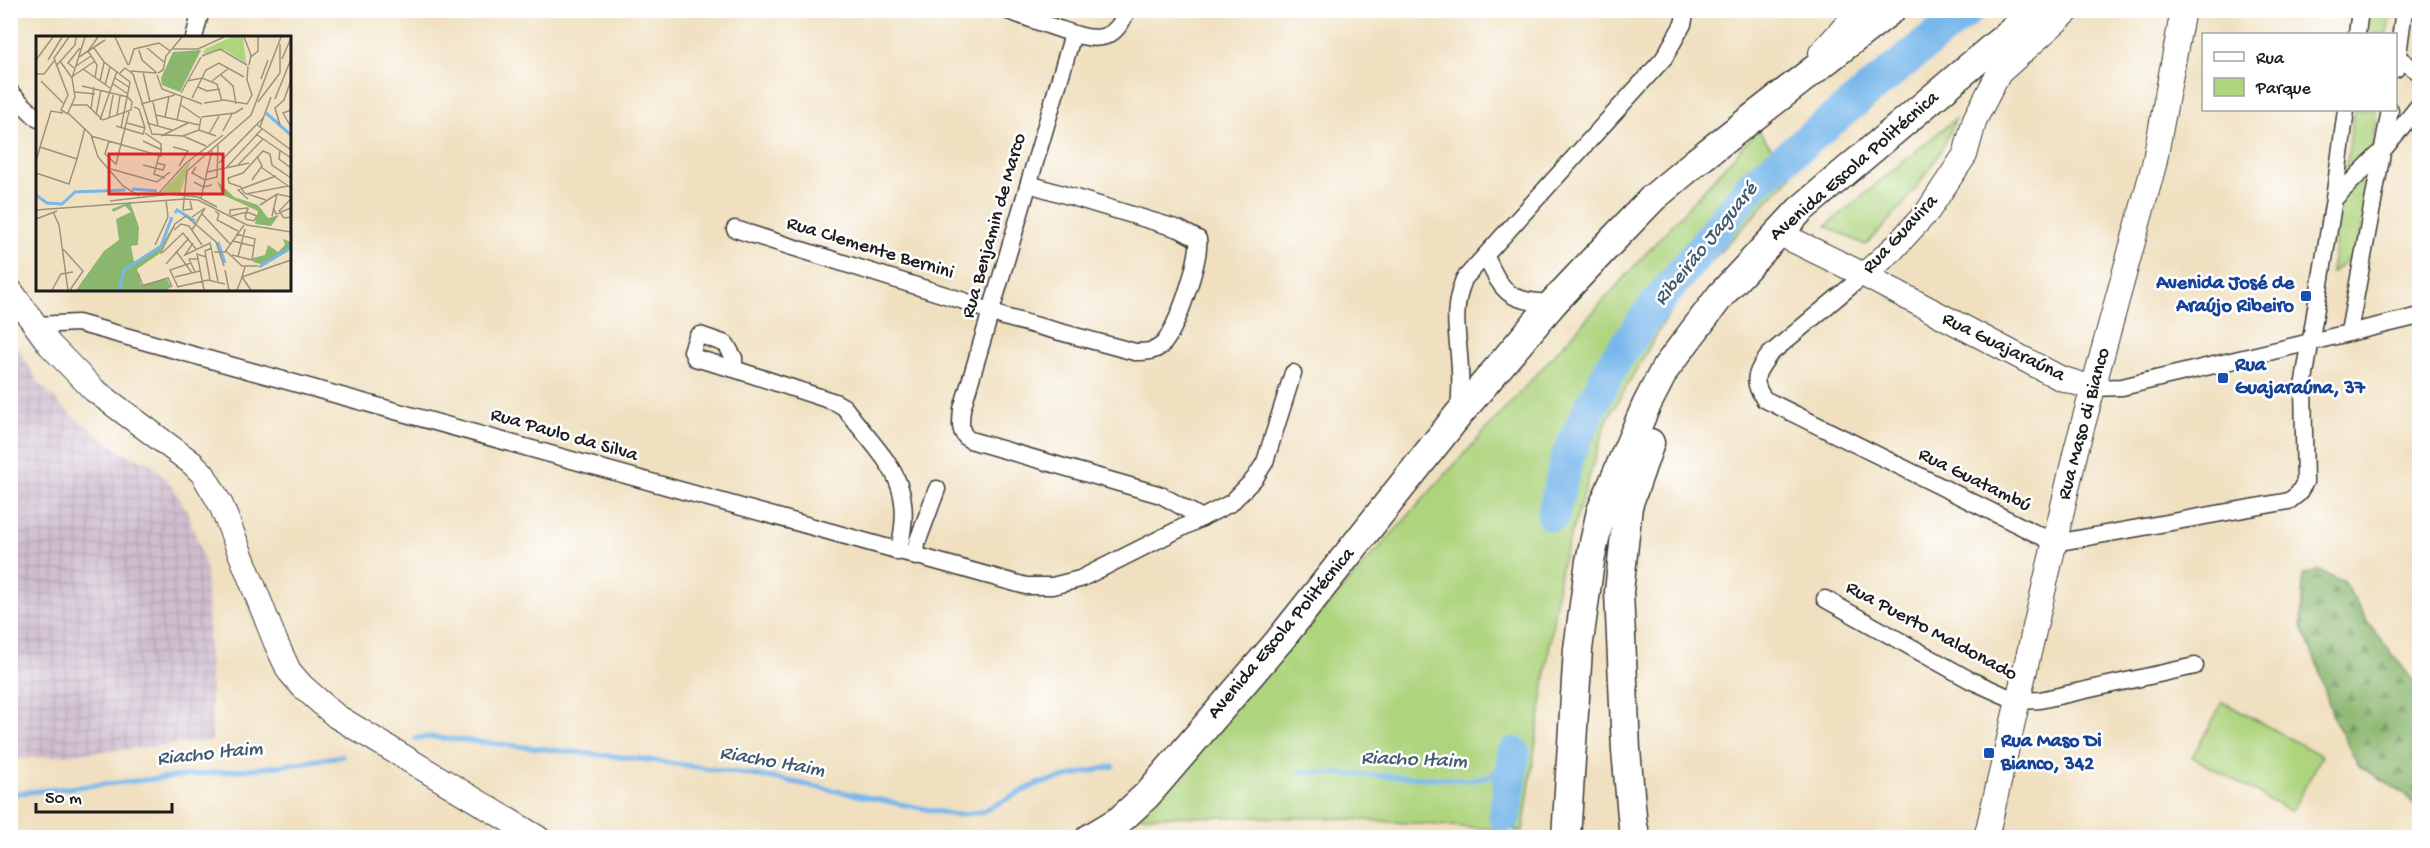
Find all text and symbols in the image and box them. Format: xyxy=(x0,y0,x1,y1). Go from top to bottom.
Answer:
legend xyxy=(2202,33,2397,111)
inset map xyxy=(36,36,291,291)
text: Rua xyxy=(2256,49,2285,70)
text: Parque xyxy=(2255,79,2312,100)
street label: Avenida Escola Politécnica xyxy=(1766,87,1945,247)
street label: Rua Benjamin de Marco xyxy=(958,131,1032,321)
water label: Ribeirão Jaguaré xyxy=(1650,177,1765,312)
street label: Rua Guavira xyxy=(1858,190,1944,279)
street label: Rua Clemente Bernini xyxy=(784,213,956,285)
place label: Avenida José de Araújo Ribeiro xyxy=(2155,273,2295,319)
marker: Avenida José de Araújo Ribeiro xyxy=(2299,289,2313,303)
street label: Rua Guajaraúna xyxy=(1938,308,2069,388)
street label: Rua Maso di Bianco xyxy=(2054,346,2116,502)
place label: Rua Guajaraúna, 37 xyxy=(2234,355,2367,401)
marker: Rua Guajaraúna, 37 xyxy=(2216,371,2230,385)
street label: Rua Paulo da Silva xyxy=(488,404,641,468)
street label: Rua Guatambú xyxy=(1914,444,2035,518)
street label: Avenida Escola Politécnica xyxy=(1204,543,1361,724)
street label: Rua Puerto Maldonado xyxy=(1841,577,2021,687)
place label: Rua Maso Di Bianco, 342 xyxy=(2000,731,2102,777)
water label: Riacho Itaim xyxy=(156,737,264,773)
water label: Riacho Itaim xyxy=(718,741,827,785)
marker: Rua Maso Di Bianco, 342 xyxy=(1982,746,1996,760)
water label: Riacho Itaim xyxy=(1360,747,1468,775)
scale bar xyxy=(36,776,172,814)
text: 50 m xyxy=(45,789,82,810)

